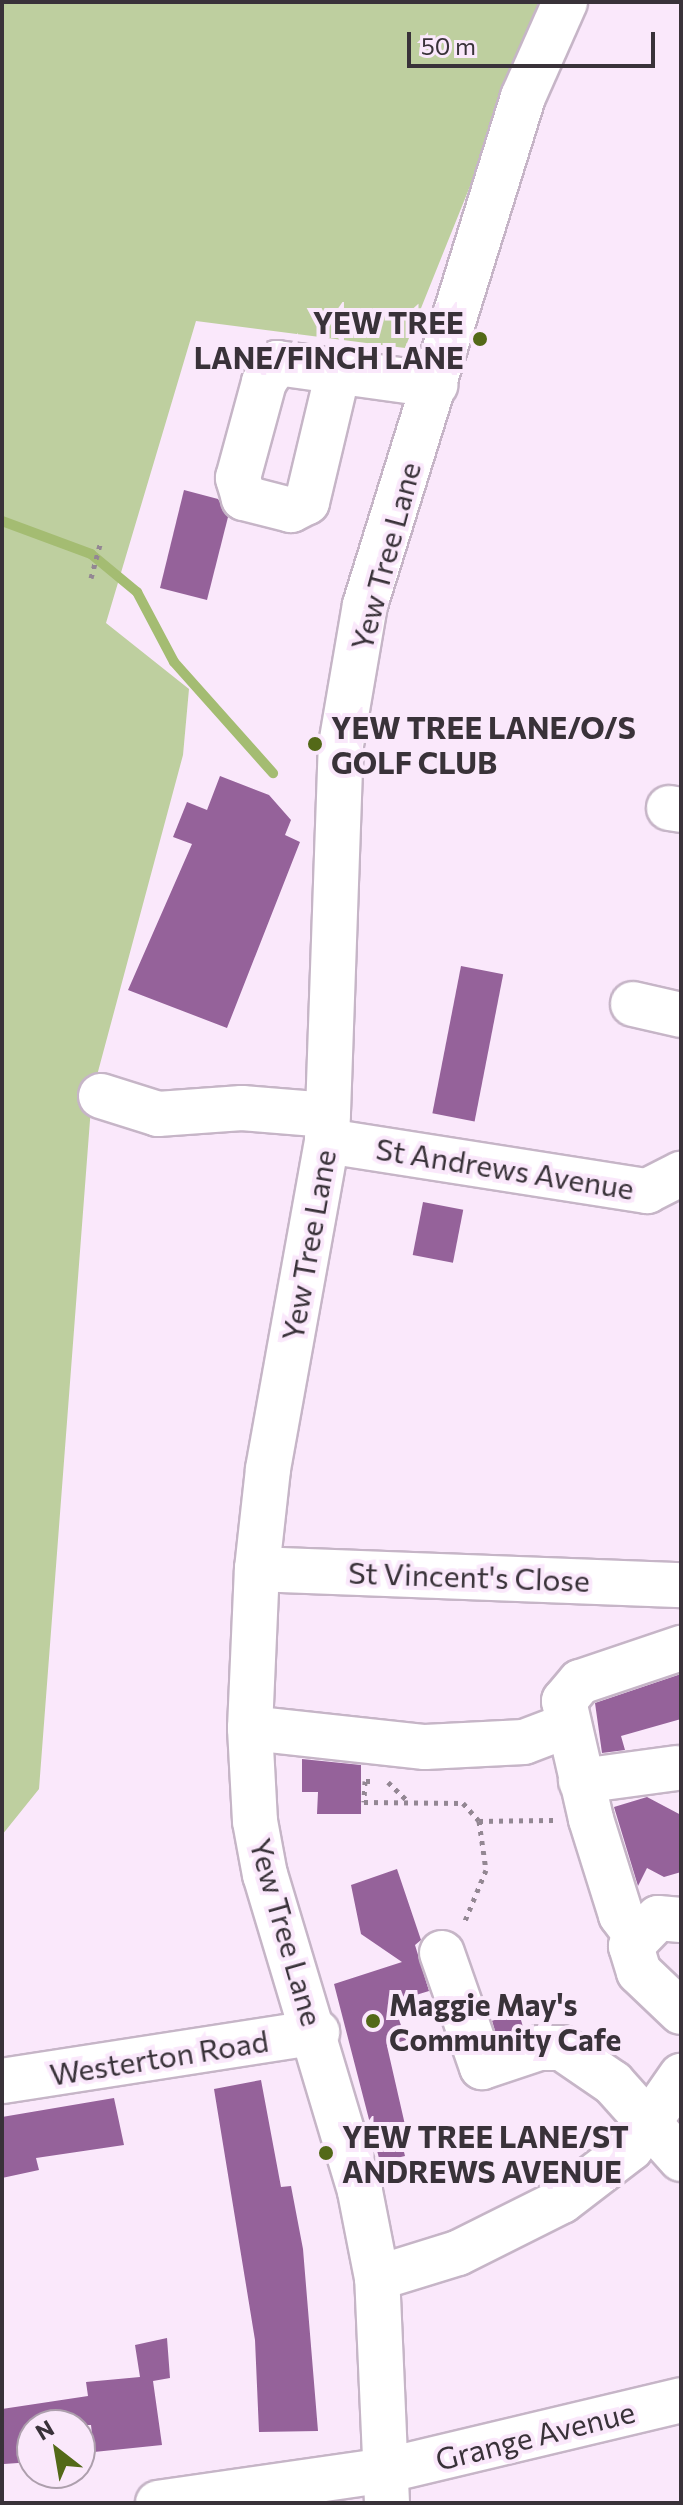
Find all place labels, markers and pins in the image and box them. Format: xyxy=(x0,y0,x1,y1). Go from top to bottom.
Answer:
place label: YEW TREE LANE/FINCH LANE xyxy=(194,304,464,374)
marker: YEW TREE LANE/FINCH LANE xyxy=(471,330,489,348)
place label: YEW TREE LANE/O/S GOLF CLUB xyxy=(331,709,636,780)
marker: YEW TREE LANE/O/S GOLF CLUB xyxy=(306,735,324,753)
place label: Maggie May's Community Cafe xyxy=(389,1986,621,2056)
marker: Maggie May's Community Cafe xyxy=(364,2012,382,2030)
place label: YEW TREE LANE/ST ANDREWS AVENUE xyxy=(342,2118,629,2188)
marker: YEW TREE LANE/ST ANDREWS AVENUE xyxy=(317,2144,335,2162)

